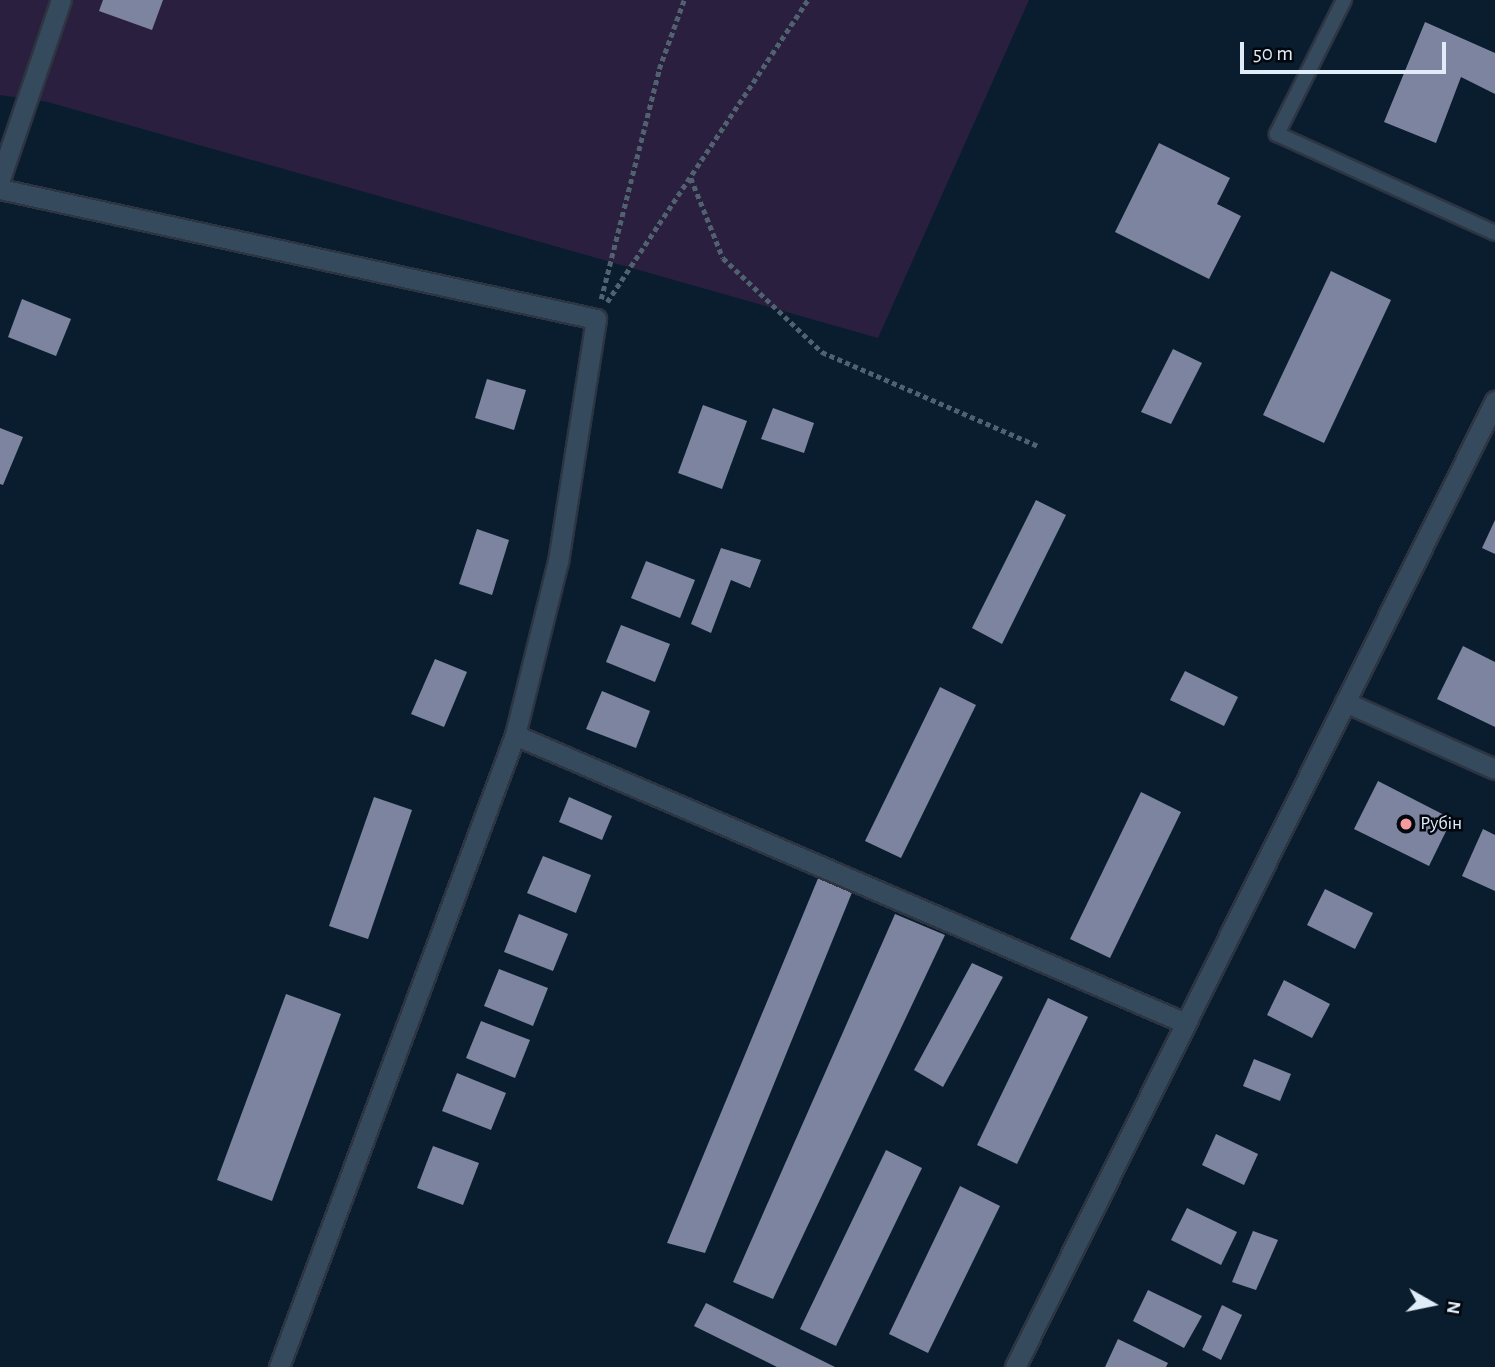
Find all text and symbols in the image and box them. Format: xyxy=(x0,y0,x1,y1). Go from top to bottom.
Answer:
scale bar xyxy=(1243,28,1450,72)
text: 50 m xyxy=(1253,43,1293,64)
place label: Рубін xyxy=(1420,813,1462,835)
marker: Рубін xyxy=(1398,816,1414,832)
north arrow xyxy=(1397,1269,1467,1339)
text: N xyxy=(1443,1299,1464,1315)

